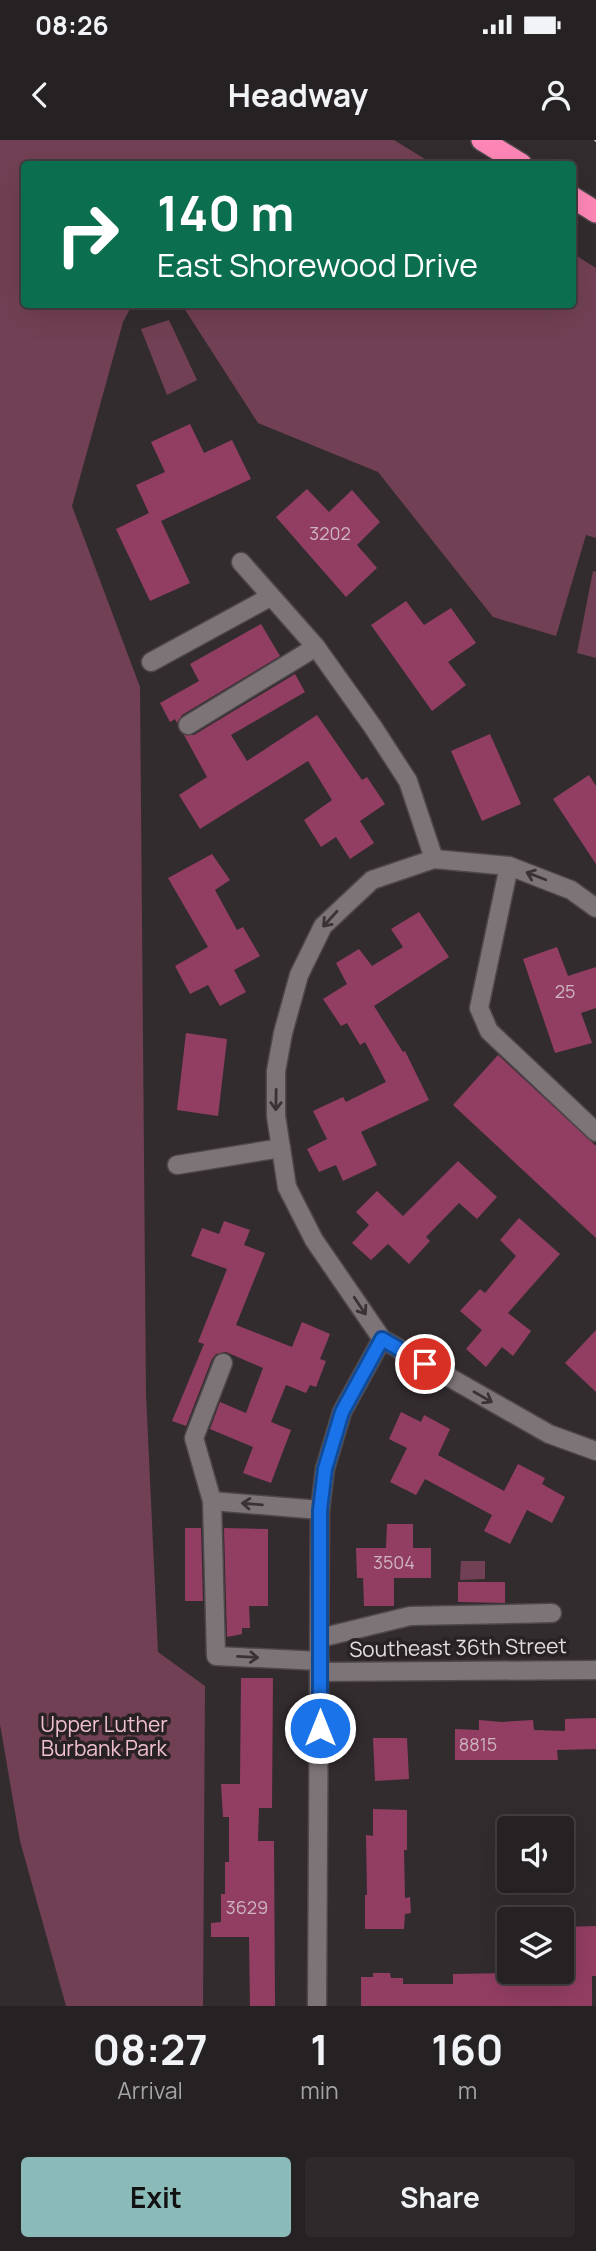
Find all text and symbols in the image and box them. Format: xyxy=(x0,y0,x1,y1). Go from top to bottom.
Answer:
text: 08:26 xyxy=(35,7,109,43)
text: Headway xyxy=(228,73,368,117)
icon: back xyxy=(21,76,59,114)
icon: person xyxy=(537,76,575,114)
text: 140 m xyxy=(157,179,294,246)
icon: right xyxy=(42,189,133,280)
text: East Shorewood Drive xyxy=(157,243,478,287)
house number: 3202 xyxy=(309,521,351,545)
one-way arrow xyxy=(526,869,548,882)
one-way arrow xyxy=(322,910,338,928)
house number: 25 xyxy=(555,979,575,1003)
one-way arrow xyxy=(269,1089,283,1112)
one-way arrow xyxy=(353,1296,367,1315)
pin xyxy=(395,1334,455,1394)
icon: arrive xyxy=(406,1345,444,1383)
one-way arrow xyxy=(473,1390,493,1404)
one-way arrow xyxy=(241,1497,264,1510)
house number: 3504 xyxy=(373,1550,415,1574)
street label: Southeast 36th Street xyxy=(349,1631,567,1663)
one-way arrow xyxy=(236,1651,259,1664)
position arrow xyxy=(283,1691,357,1765)
park label: Upper Luther Burbank Park xyxy=(40,1710,168,1762)
house number: 8815 xyxy=(459,1732,497,1756)
map controls xyxy=(497,1816,574,1984)
button: sound xyxy=(497,1816,574,1893)
house number: 3629 xyxy=(226,1895,268,1919)
button: layers xyxy=(497,1907,574,1984)
text: 08:27 xyxy=(93,2020,208,2078)
text: 1 xyxy=(310,2020,329,2078)
text: 160 xyxy=(431,2020,503,2078)
text: Arrival xyxy=(117,2074,183,2106)
text: min xyxy=(300,2074,339,2106)
text: m xyxy=(458,2074,477,2106)
button: Exit xyxy=(21,2157,291,2237)
button: Share xyxy=(305,2157,575,2237)

